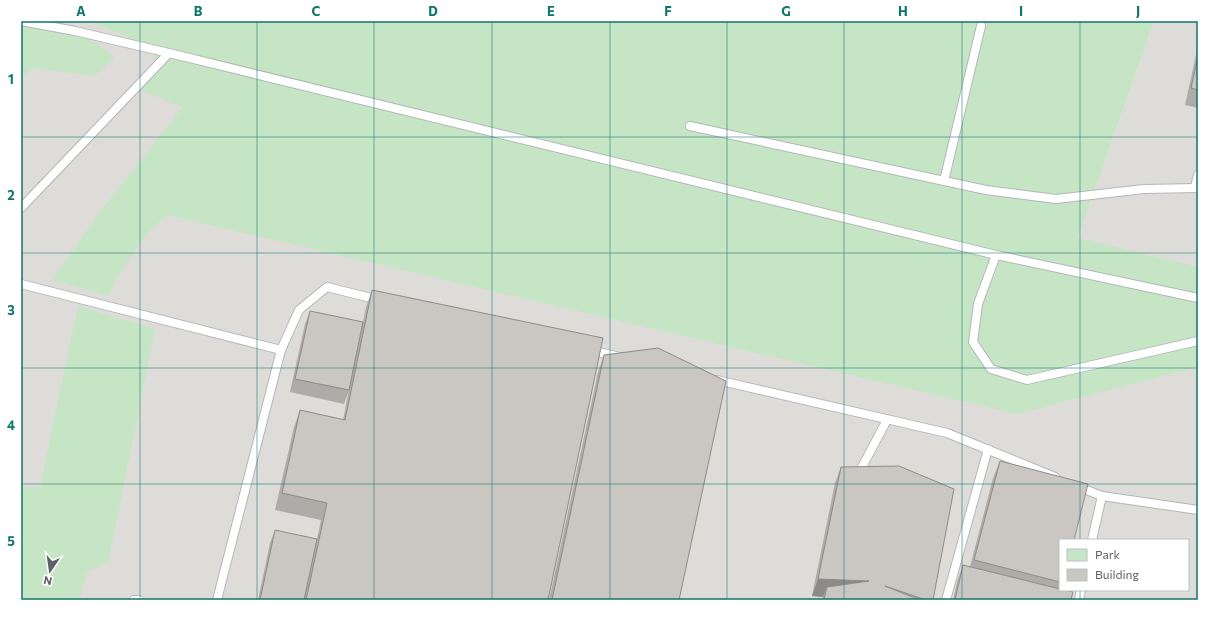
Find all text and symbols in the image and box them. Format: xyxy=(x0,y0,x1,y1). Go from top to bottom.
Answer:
text: A xyxy=(76,3,86,19)
text: B xyxy=(194,3,203,19)
text: C xyxy=(312,3,321,19)
text: D xyxy=(428,3,438,19)
text: E xyxy=(547,3,555,19)
text: F xyxy=(664,3,672,19)
text: G xyxy=(781,3,791,19)
text: H xyxy=(898,3,908,19)
text: I xyxy=(1019,3,1023,19)
text: J xyxy=(1136,3,1140,19)
text: 1 xyxy=(8,71,14,87)
text: 2 xyxy=(7,187,15,203)
text: 3 xyxy=(7,302,15,318)
text: 4 xyxy=(7,417,15,433)
text: 5 xyxy=(7,533,15,549)
legend xyxy=(1059,539,1189,591)
text: Park xyxy=(1095,547,1121,561)
north arrow xyxy=(30,551,70,591)
text: Building xyxy=(1095,567,1139,581)
text: N xyxy=(42,574,53,588)

